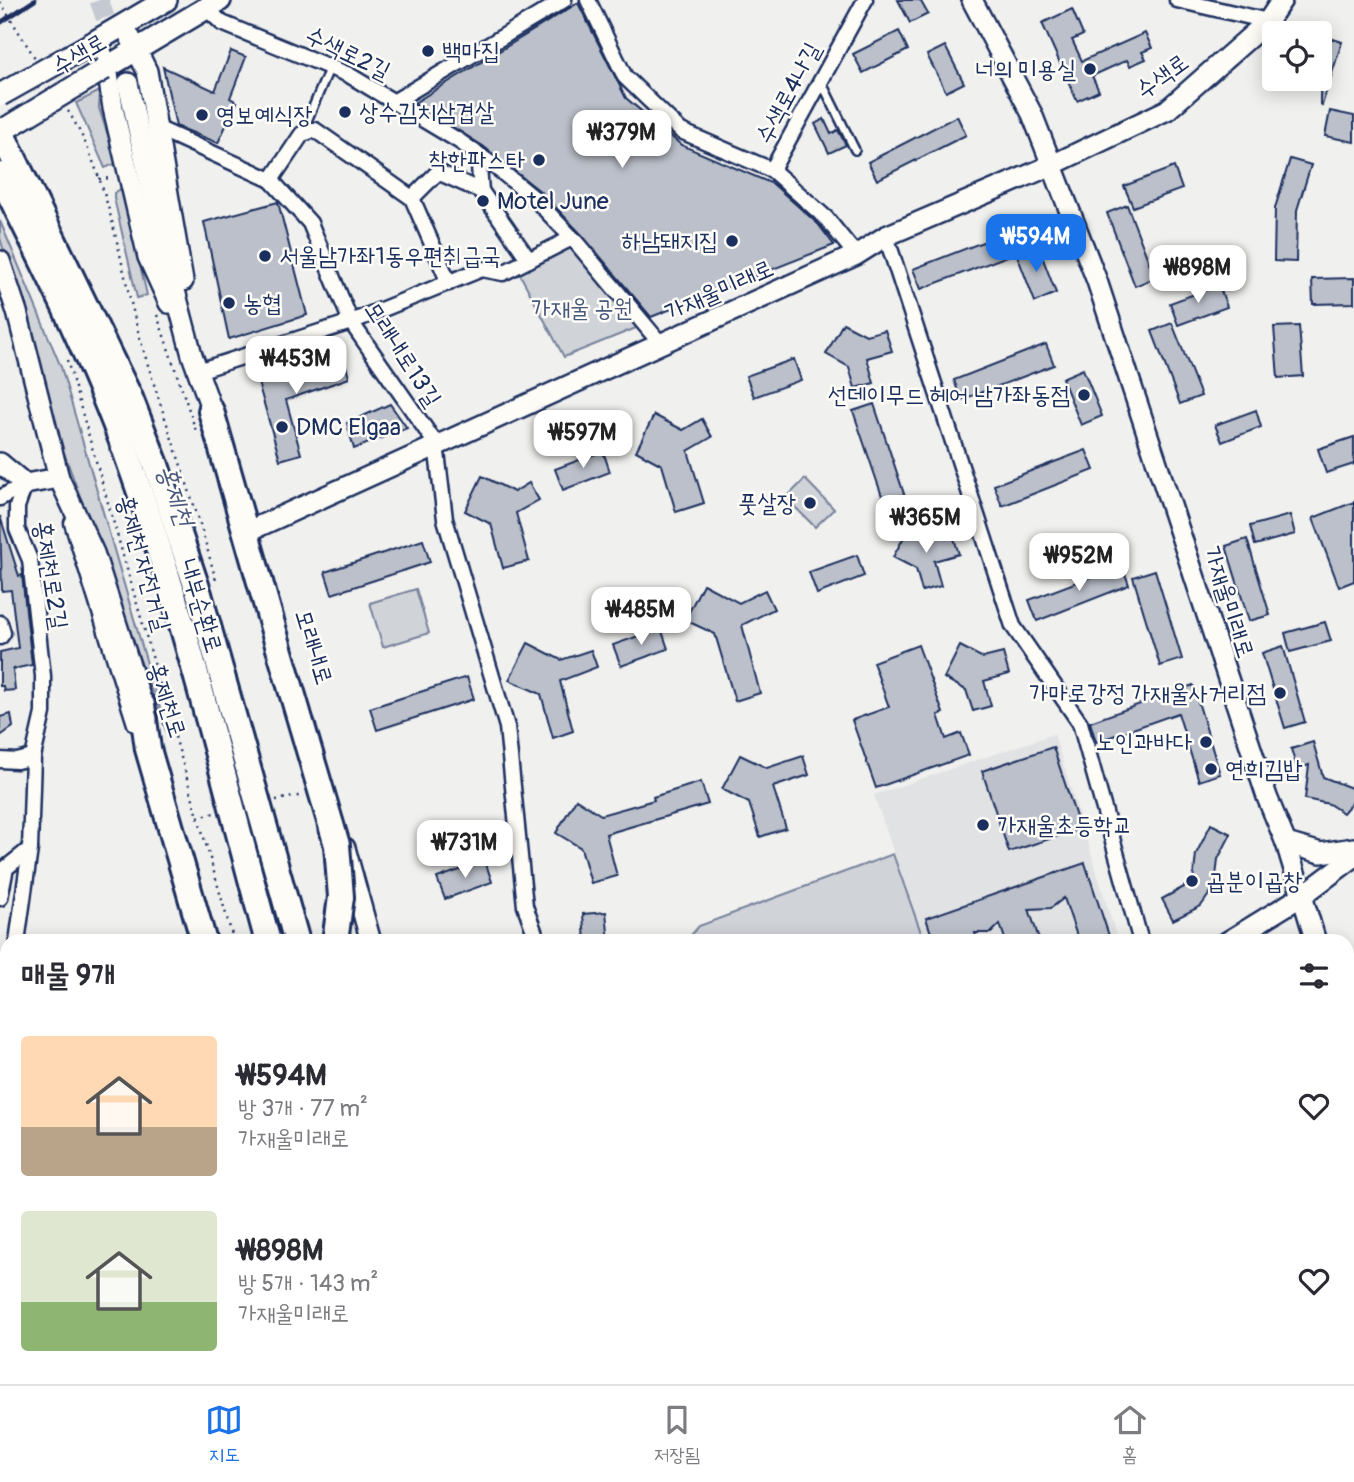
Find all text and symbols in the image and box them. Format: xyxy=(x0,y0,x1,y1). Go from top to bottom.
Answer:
street label: 수색로2길 xyxy=(301,21,395,86)
map controls xyxy=(1262,21,1332,91)
button: locate xyxy=(1262,21,1332,91)
street label: 수색로 xyxy=(47,27,112,81)
place label: 백마집 xyxy=(442,37,500,66)
street label: 수색로4나길 xyxy=(750,38,827,149)
marker: 백마집 xyxy=(420,43,436,59)
street label: 수색로 xyxy=(1130,48,1194,105)
place label: 너의 미용실 xyxy=(974,55,1076,84)
marker: 너의 미용실 xyxy=(1082,61,1098,77)
place label: 상수김치삼겹살 xyxy=(359,98,494,127)
place label: 영보예식장 xyxy=(216,101,313,130)
marker: 상수김치삼겹살 xyxy=(337,104,353,120)
marker: 영보예식장 xyxy=(194,107,210,123)
pin: ₩379M xyxy=(573,110,671,170)
text: ₩379M xyxy=(588,118,656,147)
place label: 착한파스타 xyxy=(428,146,525,175)
marker: 착한파스타 xyxy=(531,152,547,168)
place label: Motel June xyxy=(497,187,609,216)
marker: Motel June xyxy=(475,193,491,209)
pin: ₩594M xyxy=(987,215,1085,274)
text: ₩594M xyxy=(1002,222,1070,251)
place label: 하남돼지집 xyxy=(621,227,718,256)
marker: 하남돼지집 xyxy=(724,233,740,249)
place label: 서울남가좌1동우편취급국 xyxy=(279,242,501,271)
pin: ₩898M xyxy=(1149,246,1247,305)
marker: 서울남가좌1동우편취급국 xyxy=(257,248,273,264)
text: ₩898M xyxy=(1165,253,1231,282)
street label: 가재울미래로 xyxy=(660,254,778,327)
place label: 농협 xyxy=(243,289,282,318)
park label: 가재울 공원 xyxy=(531,294,633,323)
marker: 농협 xyxy=(221,295,237,311)
street label: 모래내로13길 xyxy=(358,296,447,412)
pin: ₩453M xyxy=(247,336,345,396)
text: ₩453M xyxy=(262,344,331,373)
place label: 선데이무드 헤어 남가좌동점 xyxy=(828,381,1070,410)
marker: 선데이무드 헤어 남가좌동점 xyxy=(1076,387,1092,403)
pin: ₩597M xyxy=(534,410,632,470)
place label: DMC Elgaa xyxy=(296,413,401,442)
text: ₩597M xyxy=(550,418,616,447)
marker: DMC Elgaa xyxy=(274,419,290,435)
water label: 홍제천 xyxy=(150,460,201,533)
place label: 풋살장 xyxy=(738,489,796,518)
street label: 홍제천 자전거길 xyxy=(110,492,177,635)
marker: 풋살장 xyxy=(802,495,818,511)
pin: ₩365M xyxy=(877,496,975,555)
text: ₩365M xyxy=(891,503,961,532)
street label: 홍제천로2길 xyxy=(28,518,73,632)
pin: ₩952M xyxy=(1030,534,1128,593)
text: ₩952M xyxy=(1045,541,1113,570)
street label: 가재울미래로 xyxy=(1197,543,1260,662)
street label: 내부순환로 xyxy=(173,556,229,657)
pin: ₩485M xyxy=(592,588,690,647)
text: ₩485M xyxy=(607,595,675,624)
street label: 모래내로 xyxy=(288,606,339,688)
street label: 홍제천로 xyxy=(141,659,192,741)
place label: 가마로강정 가재울사거리점 xyxy=(1029,679,1266,708)
marker: 가마로강정 가재울사거리점 xyxy=(1272,685,1288,701)
place label: 노인과바다 xyxy=(1095,728,1193,757)
marker: 노인과바다 xyxy=(1198,734,1214,750)
place label: 연희김밥 xyxy=(1225,755,1303,784)
marker: 연희김밥 xyxy=(1203,761,1219,777)
place label: 가재울초등학교 xyxy=(997,811,1132,840)
marker: 가재울초등학교 xyxy=(975,817,991,833)
pin: ₩731M xyxy=(416,820,514,880)
text: ₩731M xyxy=(433,828,497,857)
place label: 곱분이곱창 xyxy=(1206,867,1303,896)
marker: 곱분이곱창 xyxy=(1184,873,1200,889)
text: 매물 9개 xyxy=(21,957,115,994)
icon: filters xyxy=(1295,957,1333,995)
text: ₩594M xyxy=(238,1057,327,1094)
icon: home xyxy=(77,1064,161,1148)
icon: heart xyxy=(1295,1087,1333,1125)
text: 방 3개 · 77 m² xyxy=(238,1094,368,1123)
text: 가재울미래로 xyxy=(238,1124,349,1153)
text: ₩898M xyxy=(238,1232,323,1269)
icon: home xyxy=(77,1239,161,1323)
icon: heart xyxy=(1295,1262,1333,1300)
text: 방 5개 · 143 m² xyxy=(238,1269,378,1298)
text: 가재울미래로 xyxy=(238,1299,349,1328)
tab: 지도 xyxy=(205,1401,243,1468)
tab: 저장됨 xyxy=(654,1401,700,1468)
tab: 홈 xyxy=(1111,1401,1149,1468)

